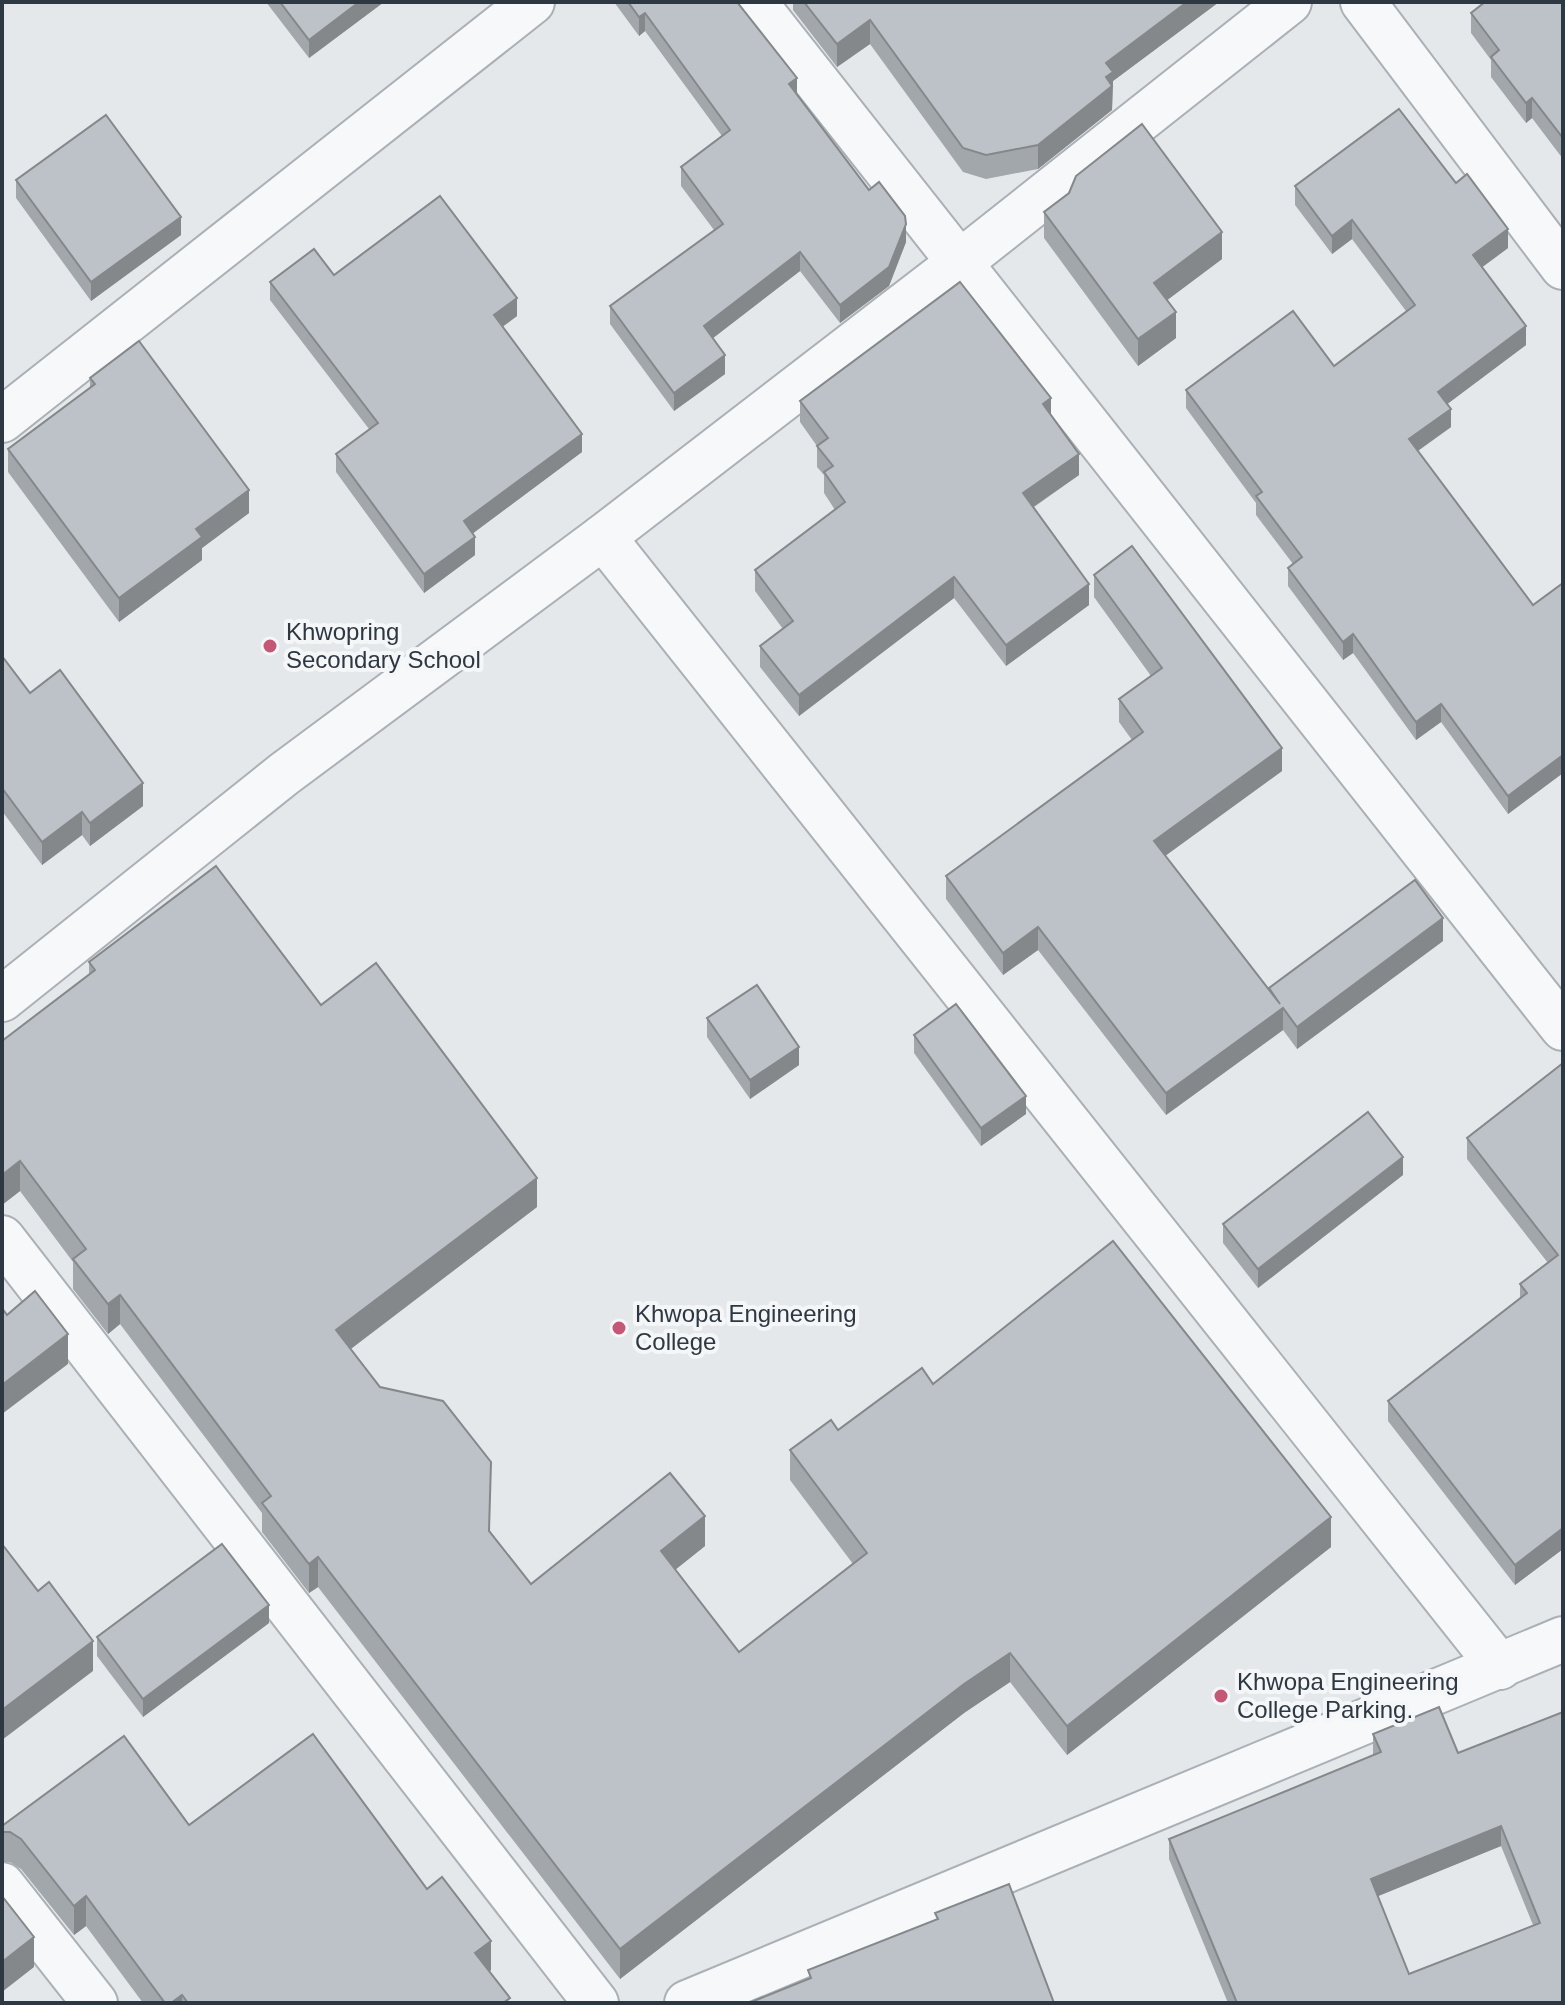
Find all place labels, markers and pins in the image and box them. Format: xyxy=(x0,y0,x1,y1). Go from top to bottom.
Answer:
place label: Khwopring Secondary School xyxy=(286,618,481,673)
marker: Khwopring Secondary School xyxy=(261,637,279,655)
place label: Khwopa Engineering College xyxy=(635,1300,857,1355)
marker: Khwopa Engineering College xyxy=(610,1319,628,1337)
place label: Khwopa Engineering College Parking. xyxy=(1237,1668,1459,1723)
marker: Khwopa Engineering College Parking. xyxy=(1212,1687,1230,1705)

